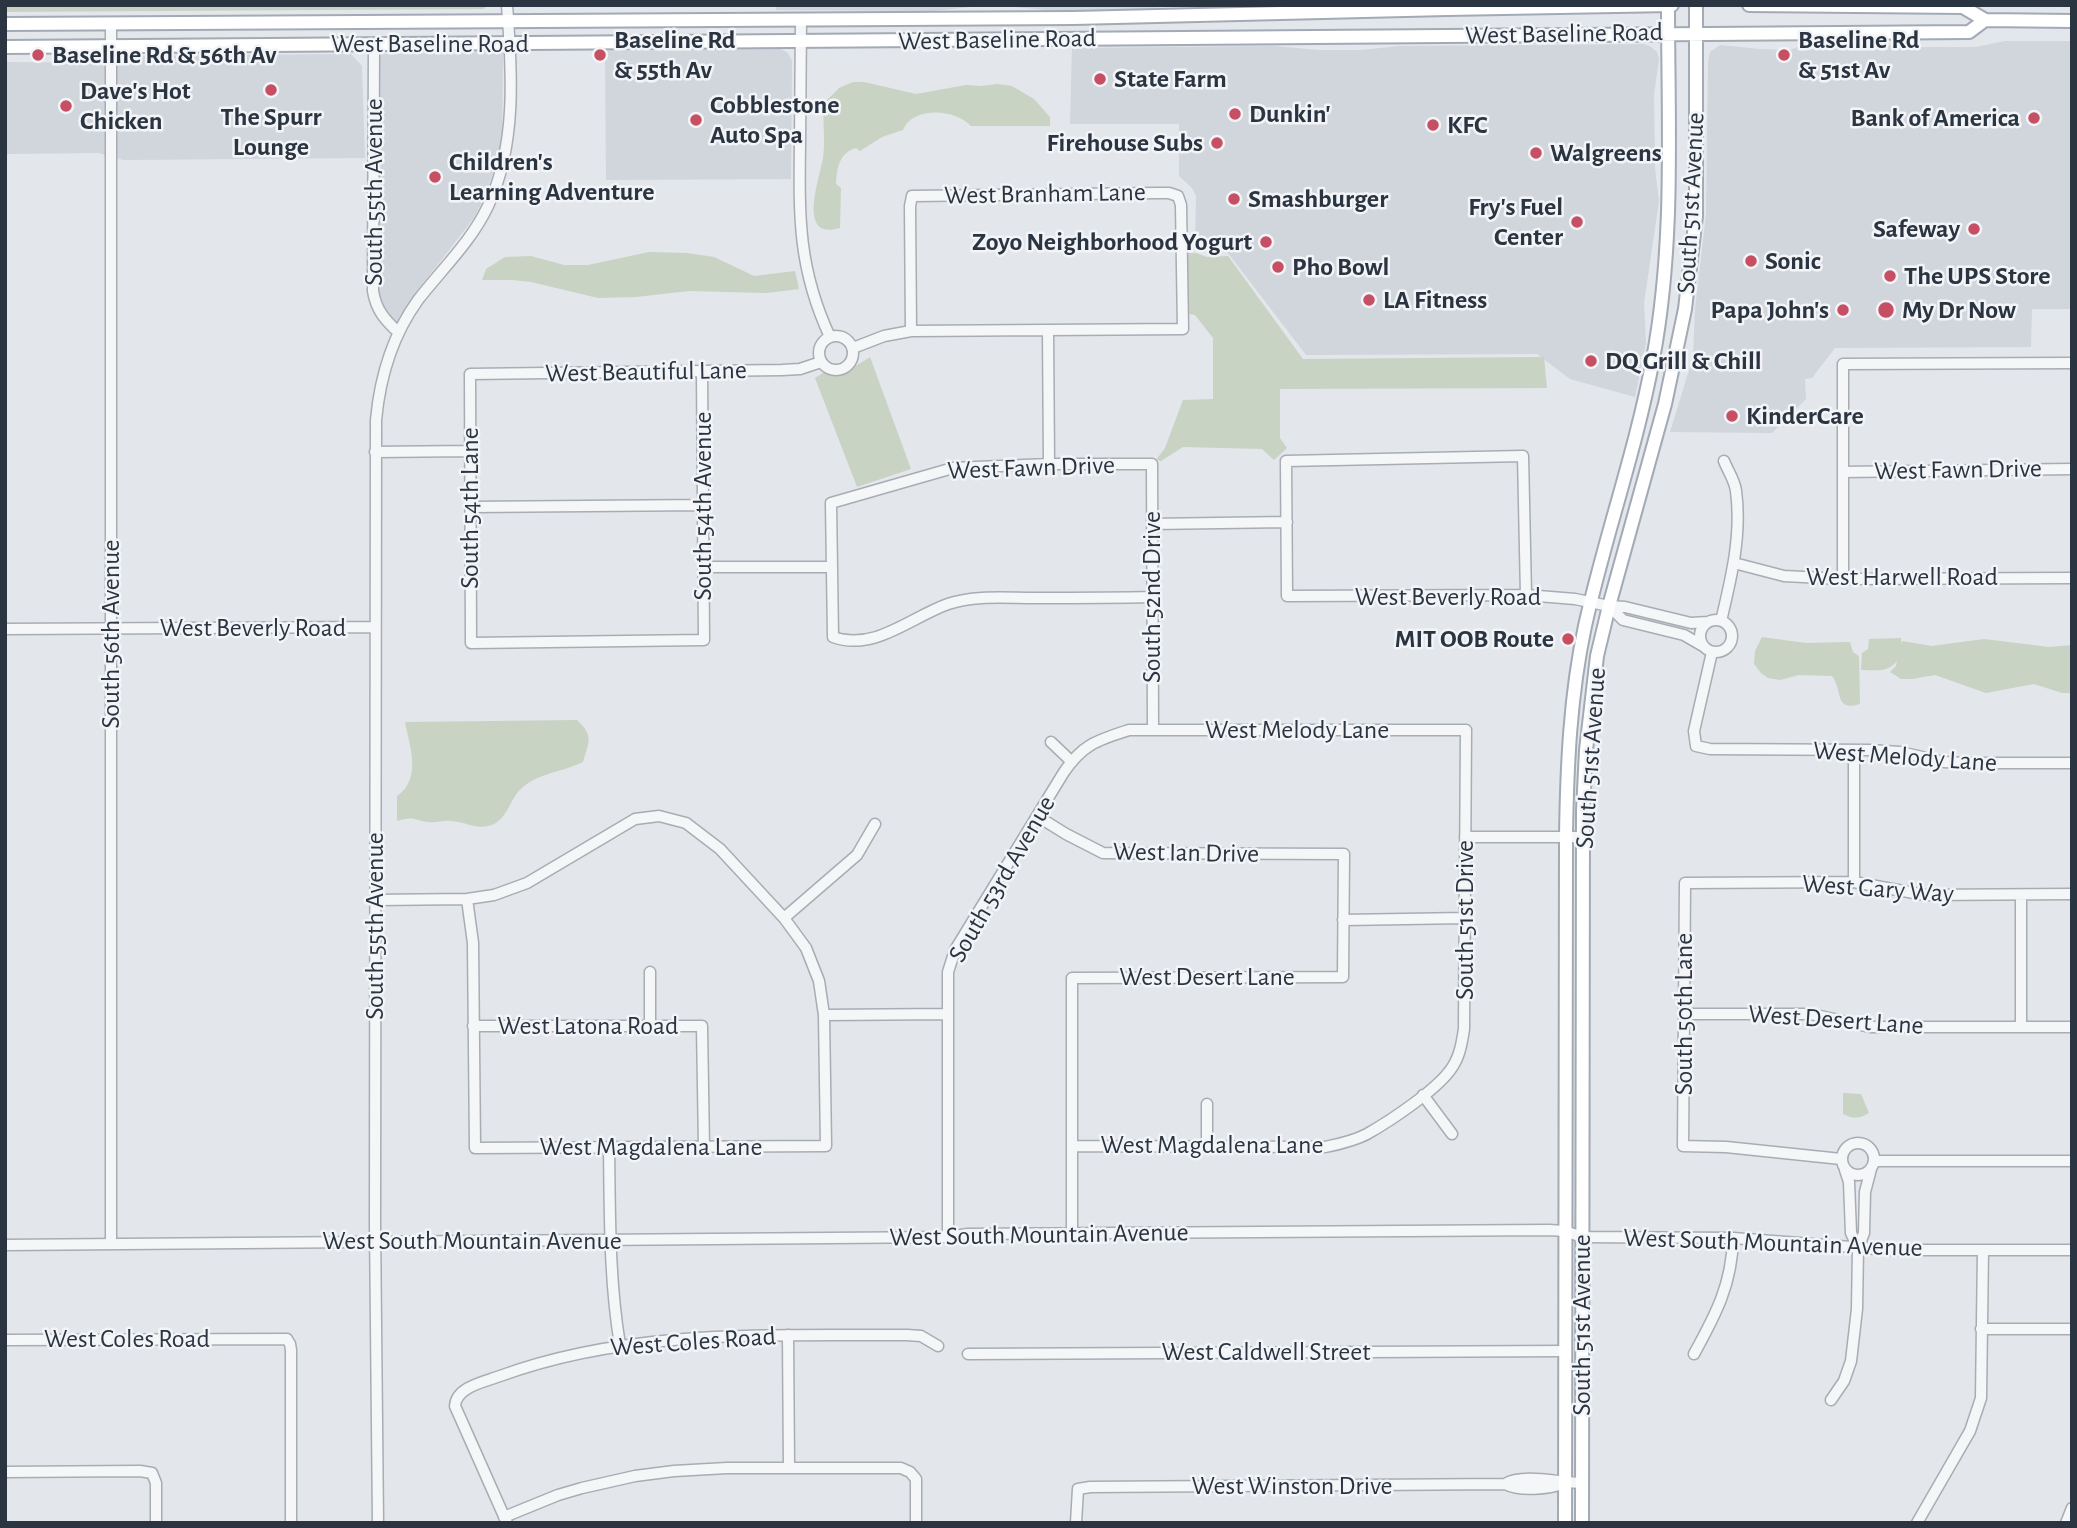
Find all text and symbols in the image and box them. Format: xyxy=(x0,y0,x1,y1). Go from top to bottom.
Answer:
street label: West Baseline Road xyxy=(1465,17,1663,51)
street label: West Baseline Road xyxy=(898,23,1096,57)
place label: Baseline Rd & 55th Av xyxy=(614,24,735,86)
place label: Baseline Rd & 51st Av xyxy=(1798,24,1919,86)
street label: West Baseline Road xyxy=(331,28,529,60)
place label: Baseline Rd & 56th Av xyxy=(52,39,277,71)
marker: Baseline Rd & 56th Av xyxy=(30,47,46,63)
marker: Baseline Rd & 55th Av xyxy=(592,47,608,63)
marker: Baseline Rd & 51st Av xyxy=(1776,47,1792,63)
place label: State Farm xyxy=(1114,63,1227,95)
marker: State Farm xyxy=(1092,71,1108,87)
place label: Dave's Hot Chicken xyxy=(80,75,191,136)
marker: The Spurr Lounge xyxy=(263,82,279,98)
place label: Cobblestone Auto Spa xyxy=(710,89,839,150)
marker: Dave's Hot Chicken xyxy=(58,98,74,114)
street label: South 55th Avenue xyxy=(358,98,390,286)
place label: Dunkin' xyxy=(1249,98,1331,130)
place label: The Spurr Lounge xyxy=(220,101,322,162)
place label: Bank of America xyxy=(1850,102,2020,134)
marker: Dunkin' xyxy=(1227,106,1243,122)
place label: KFC xyxy=(1447,109,1487,141)
marker: Bank of America xyxy=(2026,110,2042,126)
street label: South 51st Avenue xyxy=(1671,111,1711,295)
marker: Cobblestone Auto Spa xyxy=(688,112,704,128)
marker: KFC xyxy=(1425,117,1441,133)
place label: Firehouse Subs xyxy=(1047,127,1203,159)
marker: Firehouse Subs xyxy=(1209,135,1225,151)
place label: Walgreens xyxy=(1550,137,1662,169)
marker: Walgreens xyxy=(1528,145,1544,161)
place label: Children's Learning Adventure xyxy=(449,146,655,208)
marker: Children's Learning Adventure xyxy=(427,169,443,185)
street label: West Branham Lane xyxy=(944,177,1146,211)
place label: Smashburger xyxy=(1248,183,1388,215)
marker: Smashburger xyxy=(1226,191,1242,207)
place label: Fry's Fuel Center xyxy=(1468,191,1563,252)
place label: Safeway xyxy=(1873,213,1960,245)
marker: Fry's Fuel Center xyxy=(1569,214,1585,230)
marker: Safeway xyxy=(1966,221,1982,237)
place label: Zoyo Neighborhood Yogurt xyxy=(972,226,1252,258)
marker: Zoyo Neighborhood Yogurt xyxy=(1258,234,1274,250)
place label: Sonic xyxy=(1765,245,1821,277)
place label: Pho Bowl xyxy=(1292,251,1389,283)
marker: Sonic xyxy=(1743,253,1759,269)
marker: Pho Bowl xyxy=(1270,259,1286,275)
place label: The UPS Store xyxy=(1904,260,2051,292)
marker: The UPS Store xyxy=(1882,268,1898,284)
place label: LA Fitness xyxy=(1383,284,1487,316)
marker: LA Fitness xyxy=(1361,292,1377,308)
place label: Papa John's xyxy=(1710,294,1829,326)
place label: My Dr Now xyxy=(1902,294,2016,326)
marker: My Dr Now xyxy=(1876,300,1896,320)
marker: Papa John's xyxy=(1835,302,1851,318)
place label: DQ Grill & Chill xyxy=(1605,345,1762,377)
marker: DQ Grill & Chill xyxy=(1583,353,1599,369)
street label: West Beautiful Lane xyxy=(545,355,747,389)
place label: KinderCare xyxy=(1746,400,1864,432)
marker: KinderCare xyxy=(1724,408,1740,424)
street label: South 54th Avenue xyxy=(687,411,719,601)
street label: South 54th Lane xyxy=(454,427,486,589)
street label: West Fawn Drive xyxy=(947,449,1115,487)
street label: West Fawn Drive xyxy=(1874,453,2042,487)
street label: South 52nd Drive xyxy=(1136,511,1168,683)
street label: South 56th Avenue xyxy=(95,540,127,728)
street label: West Harwell Road xyxy=(1806,561,1998,593)
street label: West Beverly Road xyxy=(1355,581,1541,613)
street label: West Beverly Road xyxy=(160,612,346,644)
place label: MIT OOB Route xyxy=(1395,623,1554,655)
marker: MIT OOB Route xyxy=(1560,631,1576,647)
street label: South 51st Avenue xyxy=(1569,666,1613,850)
street label: West Melody Lane xyxy=(1205,714,1389,746)
street label: West Melody Lane xyxy=(1812,735,1998,779)
street label: South 53rd Avenue xyxy=(942,790,1062,968)
street label: South 55th Avenue xyxy=(359,832,391,1020)
street label: West Ian Drive xyxy=(1113,836,1259,870)
street label: South 51st Drive xyxy=(1449,840,1481,1000)
street label: West Gary Way xyxy=(1801,868,1955,910)
street label: South 50th Lane xyxy=(1668,933,1700,1095)
street label: West Desert Lane xyxy=(1119,961,1295,993)
street label: West Desert Lane xyxy=(1747,998,1925,1042)
street label: West Latona Road xyxy=(498,1010,678,1042)
street label: West Magdalena Lane xyxy=(1101,1129,1323,1161)
street label: West Magdalena Lane xyxy=(540,1131,762,1163)
street label: West South Mountain Avenue xyxy=(889,1217,1189,1253)
street label: West South Mountain Avenue xyxy=(1623,1222,1923,1264)
street label: West South Mountain Avenue xyxy=(322,1225,622,1257)
street label: South 51st Avenue xyxy=(1566,1234,1598,1416)
street label: West Coles Road xyxy=(609,1321,777,1363)
street label: West Coles Road xyxy=(44,1323,210,1355)
street label: West Caldwell Street xyxy=(1161,1336,1371,1368)
street label: West Winston Drive xyxy=(1191,1470,1393,1502)

